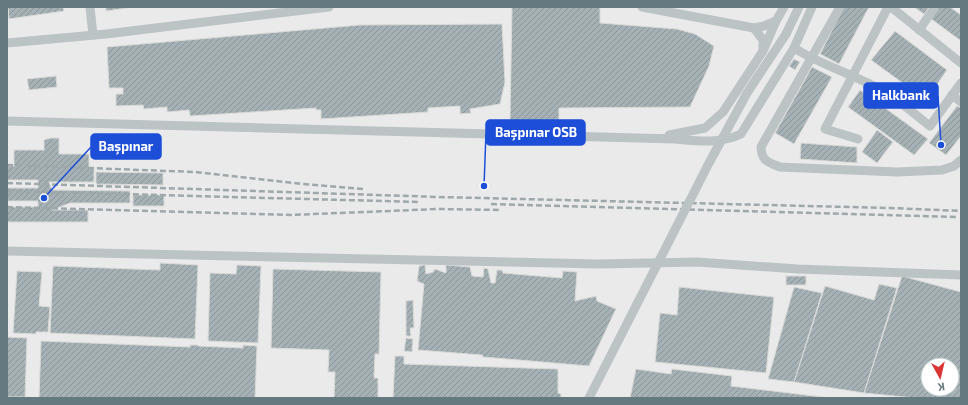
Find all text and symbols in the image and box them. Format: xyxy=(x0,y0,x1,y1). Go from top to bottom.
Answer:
callout: Halkbank xyxy=(864,83,938,108)
text: Halkbank xyxy=(872,87,931,103)
callout: Başpınar OSB xyxy=(486,120,585,145)
text: Başpınar OSB xyxy=(495,124,577,141)
callout: Başpınar xyxy=(91,134,161,159)
text: Başpınar xyxy=(99,138,154,155)
north arrow xyxy=(920,357,960,397)
text: K xyxy=(937,380,946,394)

